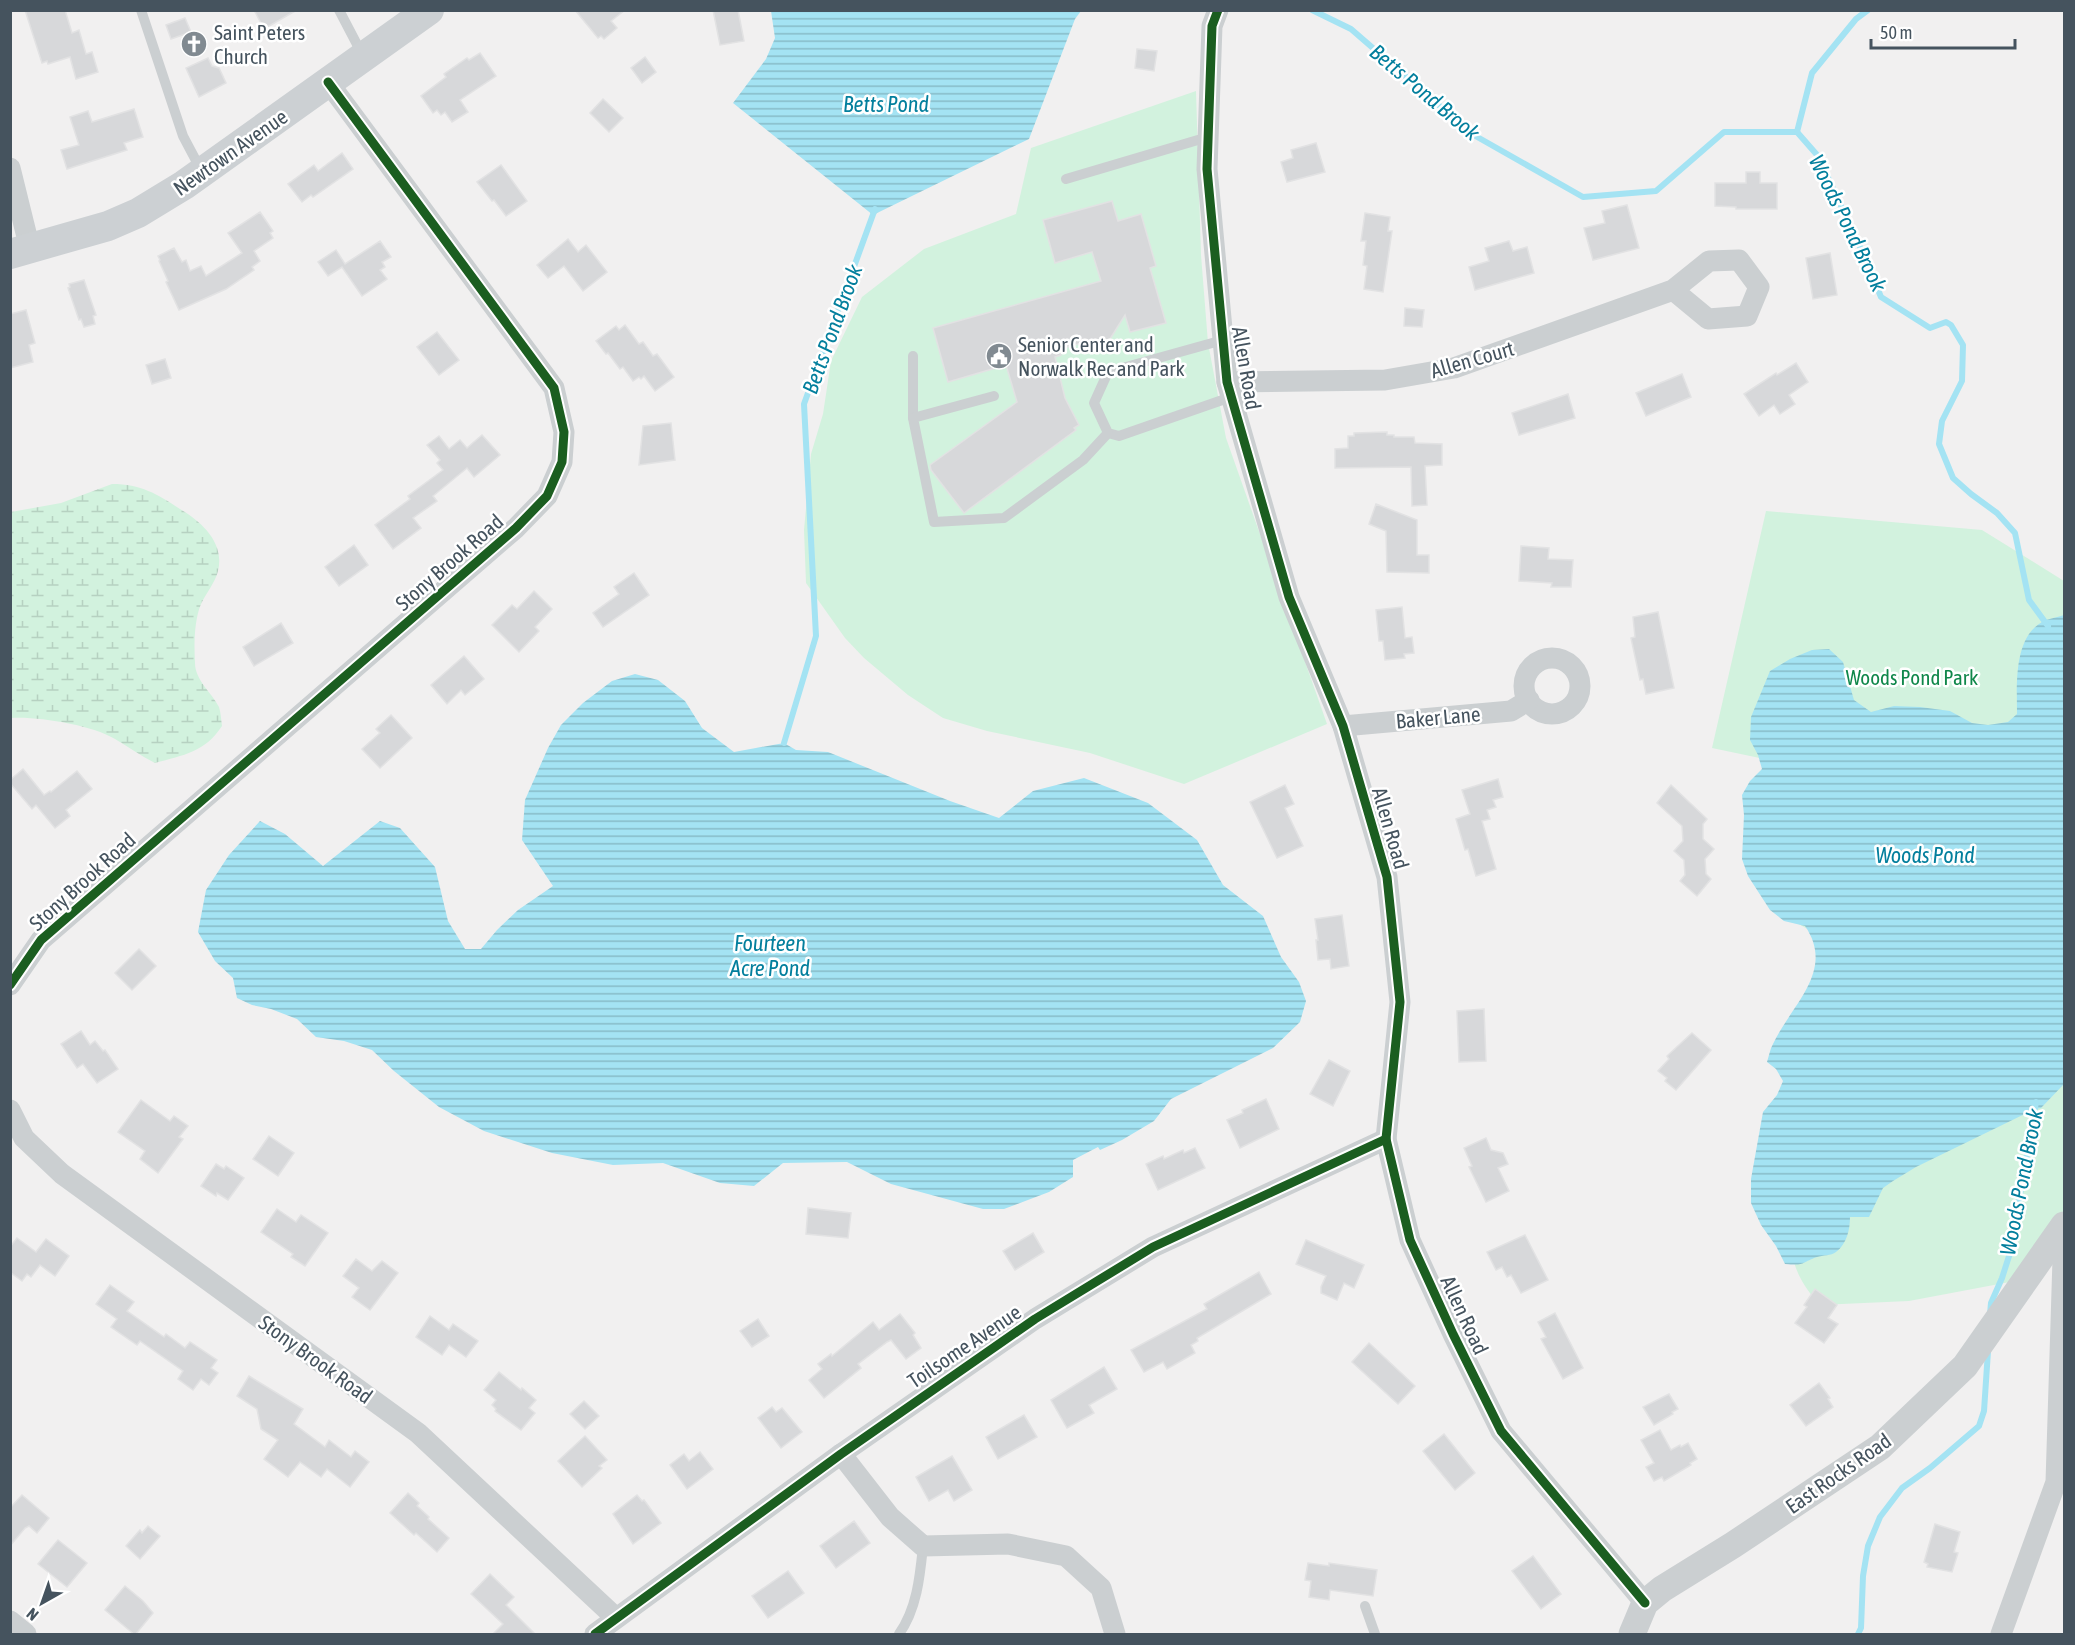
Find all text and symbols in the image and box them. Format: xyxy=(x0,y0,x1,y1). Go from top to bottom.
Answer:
scale bar xyxy=(1871,12,2015,50)
place label: Saint Peters Church xyxy=(214,20,305,68)
text: 50 m xyxy=(1880,22,1912,43)
church icon: Saint Peters Church xyxy=(179,29,209,59)
water label: Betts Pond Brook xyxy=(1365,38,1485,146)
water label: Betts Pond xyxy=(843,91,929,117)
street label: Newtown Avenue xyxy=(168,104,292,200)
water label: Woods Pond Brook xyxy=(1804,150,1892,296)
water label: Betts Pond Brook xyxy=(797,261,867,397)
street label: Allen Road xyxy=(1228,325,1266,411)
place label: Senior Center and Norwalk Rec and Park xyxy=(1018,332,1185,380)
street label: Allen Court xyxy=(1428,336,1516,382)
public building icon: Senior Center and Norwalk Rec and Park xyxy=(984,341,1014,371)
street label: Stony Brook Road xyxy=(390,509,508,615)
park label: Woods Pond Park xyxy=(1846,665,1978,689)
street label: Baker Lane xyxy=(1395,701,1481,733)
street label: Allen Road xyxy=(1368,784,1414,872)
street label: Stony Brook Road xyxy=(24,827,140,935)
water label: Woods Pond xyxy=(1875,842,1975,868)
water label: Fourteen Acre Pond xyxy=(729,930,810,981)
water label: Woods Pond Brook xyxy=(1994,1106,2048,1258)
street label: Allen Road xyxy=(1436,1272,1494,1358)
street label: Toilsome Avenue xyxy=(903,1299,1025,1393)
street label: Stony Brook Road xyxy=(255,1310,377,1408)
street label: East Rocks Road xyxy=(1781,1428,1895,1518)
north arrow xyxy=(12,1573,72,1633)
text: N xyxy=(23,1605,42,1624)

